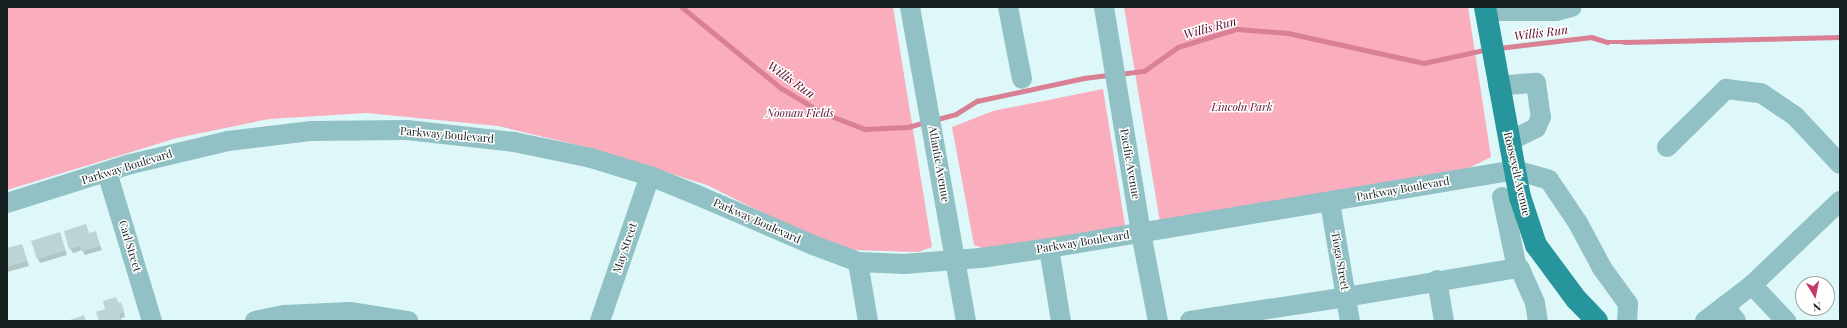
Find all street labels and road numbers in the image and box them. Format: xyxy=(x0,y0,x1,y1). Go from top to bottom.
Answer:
street label: Parkway Boulevard xyxy=(399,124,495,146)
street label: Atlantic Avenue xyxy=(926,125,952,203)
street label: Pacific Avenue xyxy=(1117,128,1143,200)
street label: Roosevelt Avenue xyxy=(1501,130,1533,218)
street label: Parkway Boulevard xyxy=(80,147,174,187)
street label: Parkway Boulevard xyxy=(1355,174,1451,204)
street label: Parkway Boulevard xyxy=(711,196,803,246)
street label: Carl Street xyxy=(116,219,144,273)
street label: May Street xyxy=(610,221,640,275)
street label: Parkway Boulevard xyxy=(1035,228,1131,256)
street label: Tioga Street xyxy=(1328,231,1352,291)

